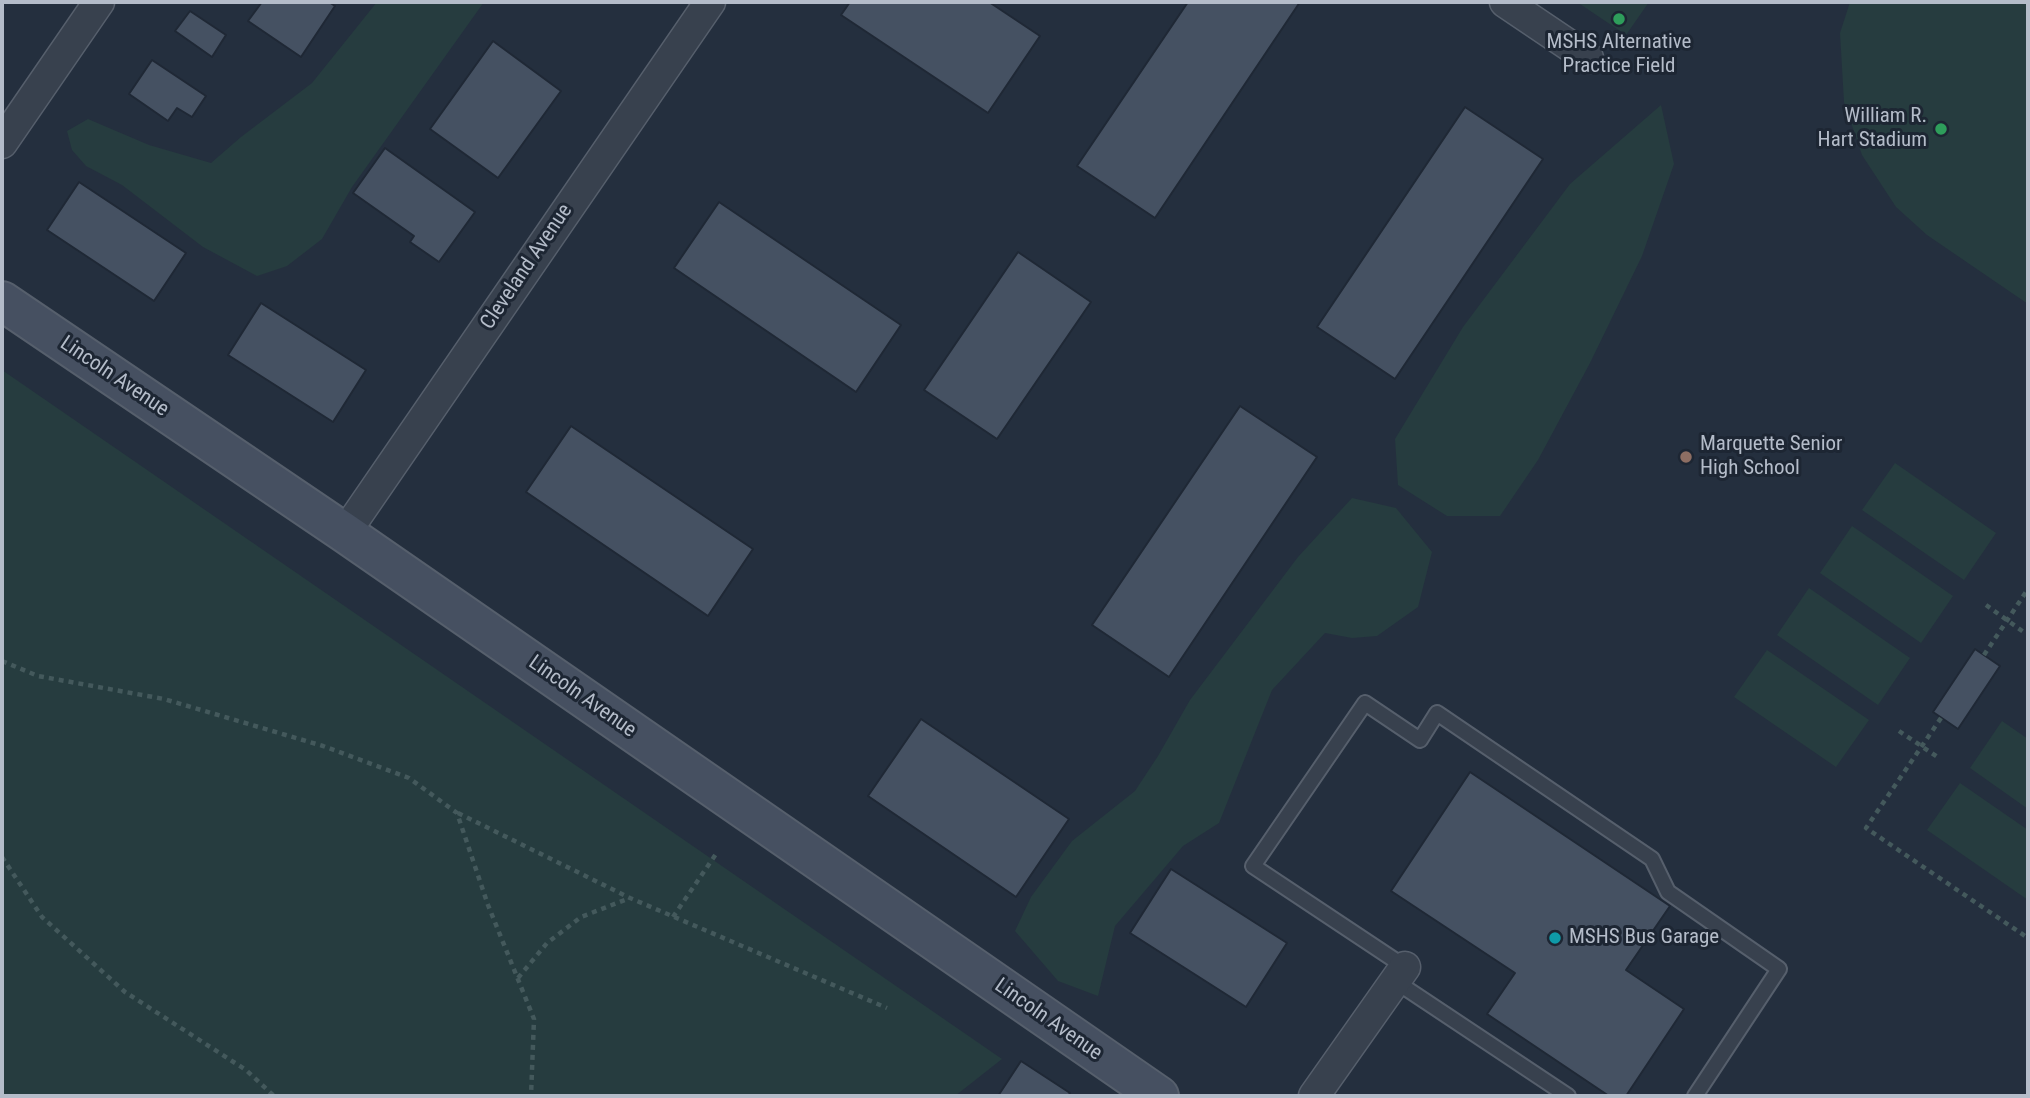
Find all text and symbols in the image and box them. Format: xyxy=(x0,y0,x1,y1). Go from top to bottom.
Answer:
marker: MSHS Alternative Practice Field xyxy=(1611,11,1627,27)
place label: MSHS Alternative Practice Field xyxy=(1547,30,1691,80)
place label: William R. Hart Stadium xyxy=(1818,104,1927,154)
marker: William R. Hart Stadium xyxy=(1933,121,1949,137)
street label: Cleveland Avenue xyxy=(476,199,578,335)
street label: Lincoln Avenue xyxy=(55,331,173,423)
place label: Marquette Senior High School xyxy=(1700,432,1842,482)
marker: Marquette Senior High School xyxy=(1678,449,1694,465)
street label: Lincoln Avenue xyxy=(523,651,641,743)
place label: MSHS Bus Garage xyxy=(1569,925,1719,951)
marker: MSHS Bus Garage xyxy=(1547,930,1563,946)
street label: Lincoln Avenue xyxy=(989,974,1107,1066)

